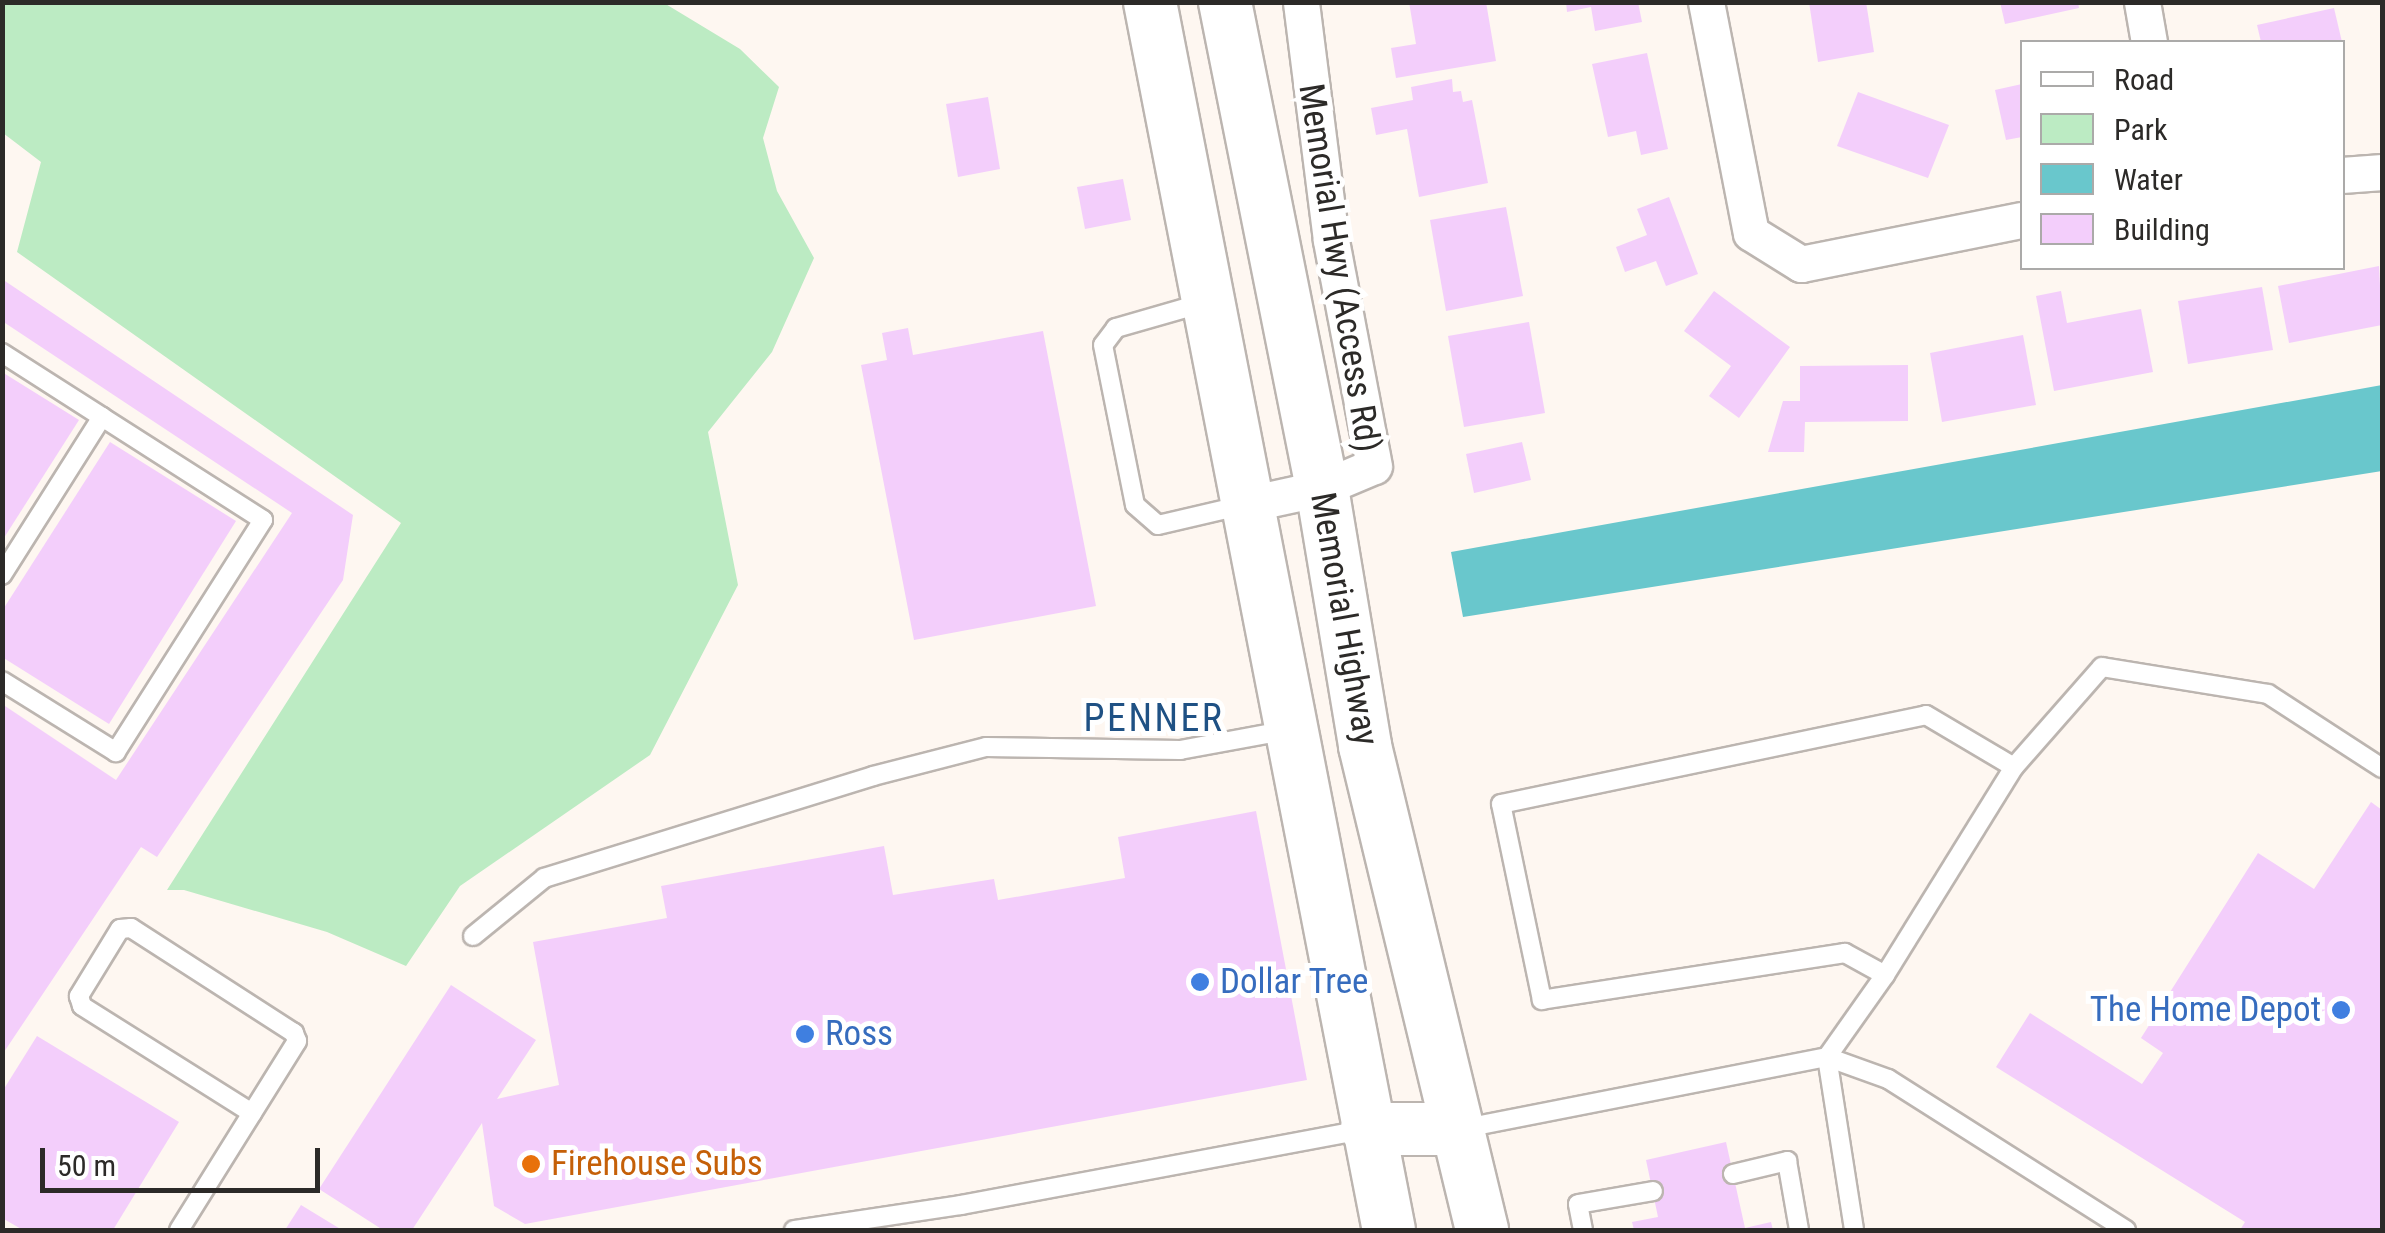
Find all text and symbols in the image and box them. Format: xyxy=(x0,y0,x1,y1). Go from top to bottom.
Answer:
legend xyxy=(2020,40,2345,270)
text: Road xyxy=(2114,62,2174,97)
street label: Memorial Hwy (Access Rd) xyxy=(1289,81,1389,455)
text: Park xyxy=(2114,112,2168,147)
text: Water xyxy=(2114,162,2183,197)
text: Building xyxy=(2114,212,2210,247)
street label: Memorial Highway xyxy=(1301,489,1387,749)
district label: PENNER xyxy=(1083,696,1225,742)
place label: Dollar Tree xyxy=(1220,961,1369,1003)
marker: Dollar Tree xyxy=(1189,971,1211,993)
place label: The Home Depot xyxy=(2090,989,2321,1031)
marker: The Home Depot xyxy=(2330,999,2352,1021)
place label: Ross xyxy=(825,1013,893,1055)
marker: Ross xyxy=(794,1023,816,1045)
scale bar xyxy=(45,1128,325,1190)
place label: Firehouse Subs xyxy=(551,1143,763,1185)
text: 50 m xyxy=(57,1148,116,1183)
marker: Firehouse Subs xyxy=(520,1153,542,1175)

